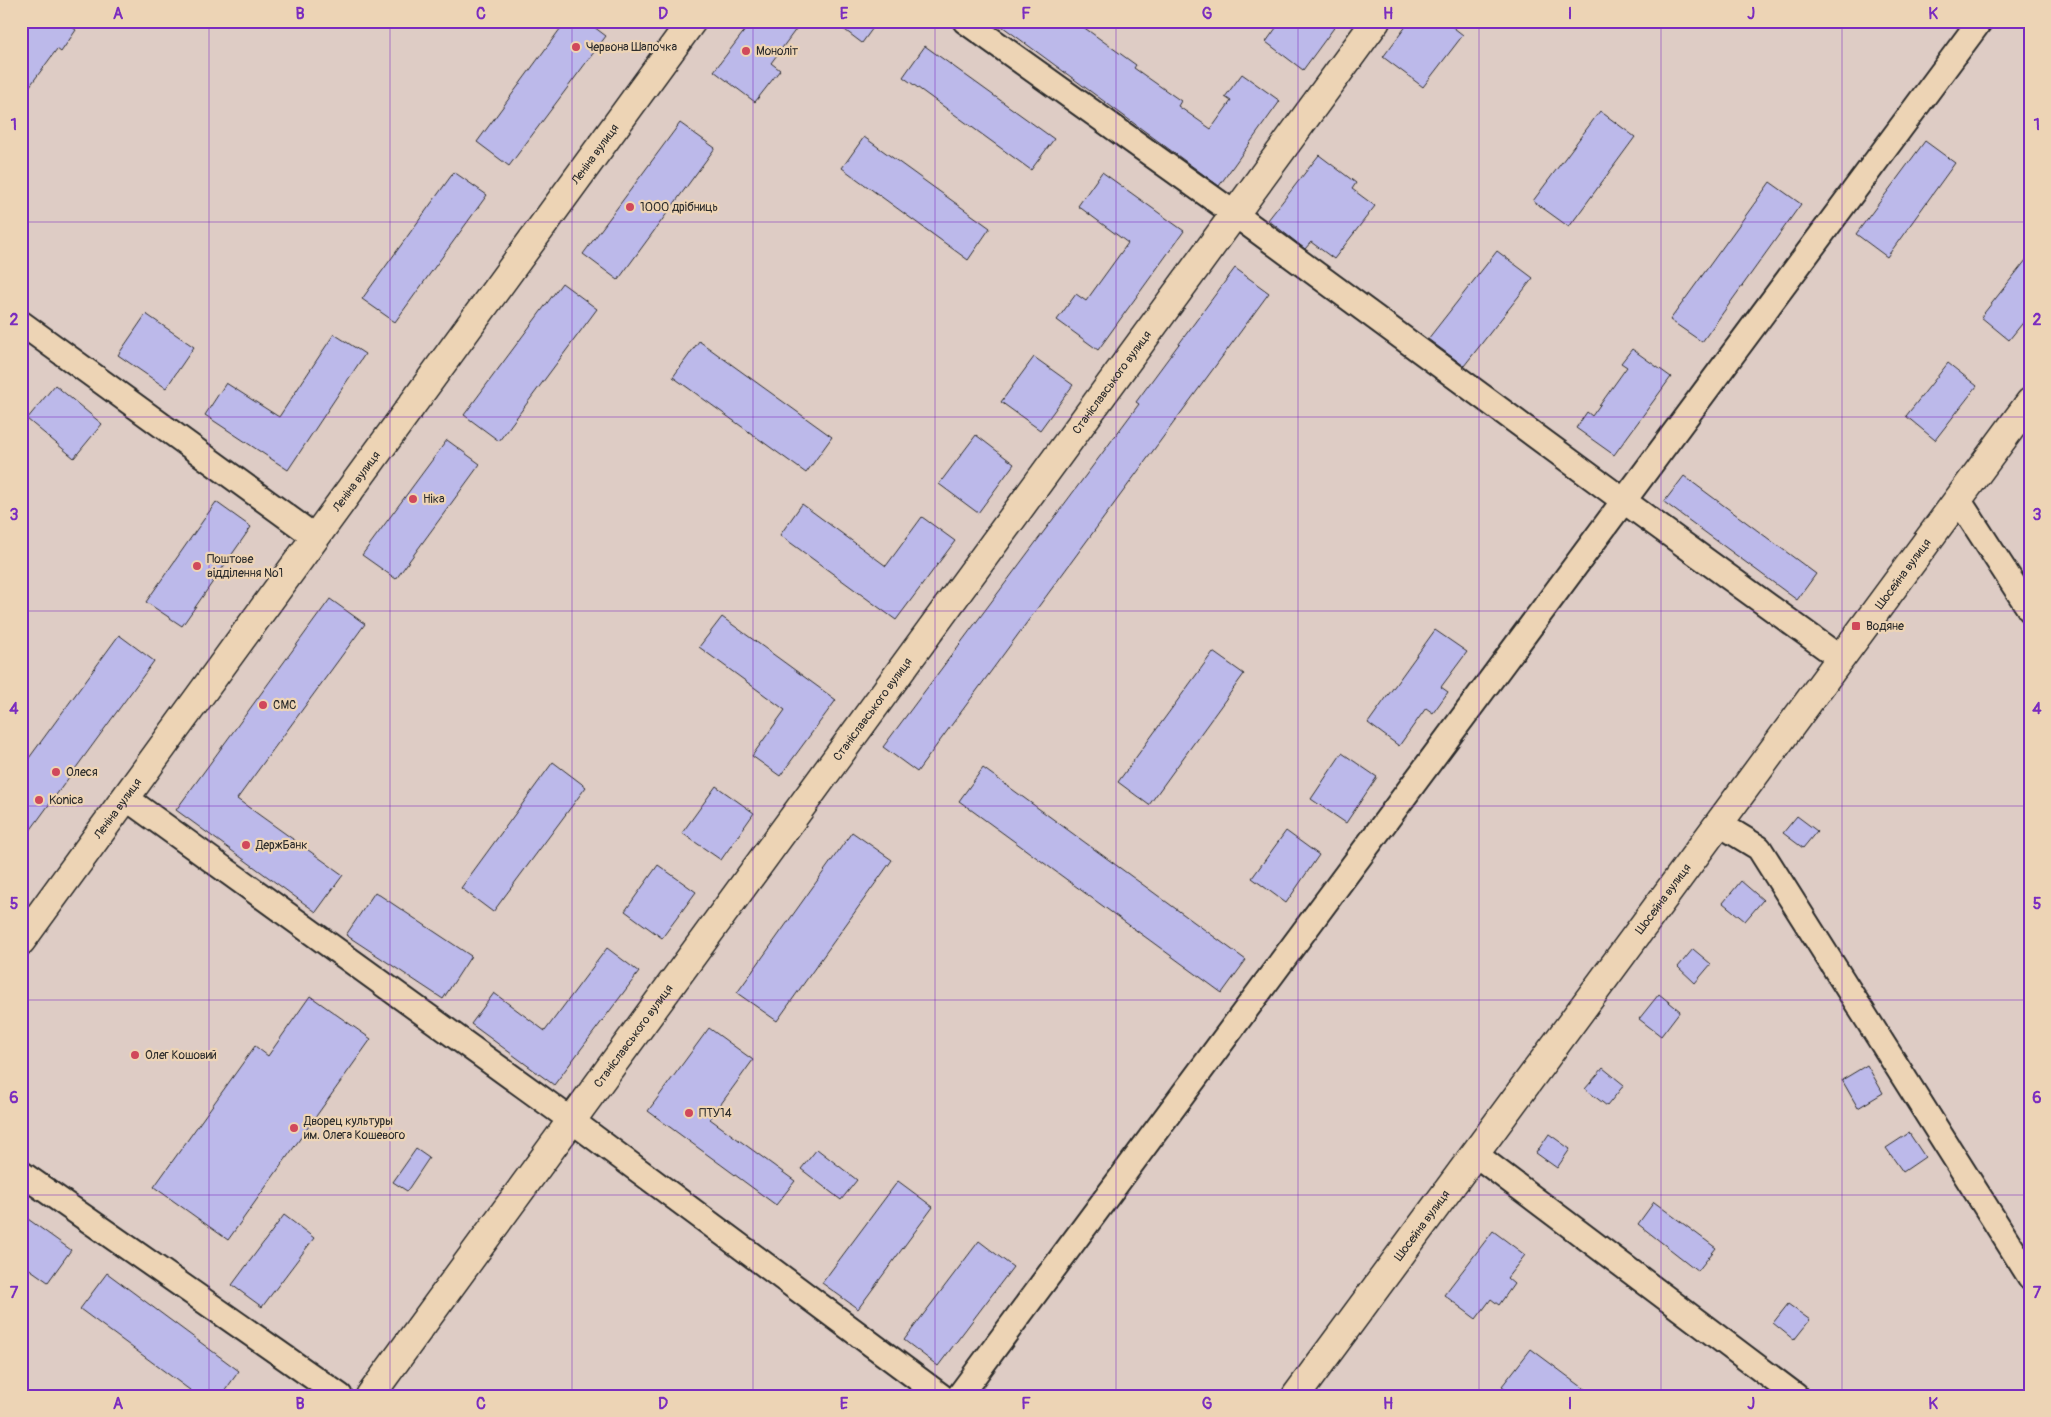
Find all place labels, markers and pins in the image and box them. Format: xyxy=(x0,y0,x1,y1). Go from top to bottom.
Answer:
place label: Червона Шапочка xyxy=(586,40,678,55)
marker: Червона Шапочка xyxy=(570,41,582,53)
place label: Моноліт xyxy=(756,44,798,59)
marker: Моноліт xyxy=(740,45,752,57)
place label: 1000 дрібниць xyxy=(640,200,718,215)
marker: 1000 дрібниць xyxy=(624,201,636,213)
place label: Ніка xyxy=(423,492,445,507)
marker: Ніка xyxy=(407,493,419,505)
place label: Поштове відділення №1 xyxy=(207,552,283,581)
marker: Поштове відділення №1 xyxy=(191,560,203,572)
place label: Водяне xyxy=(1866,619,1904,634)
marker: Водяне xyxy=(1850,620,1862,632)
place label: СМС xyxy=(273,698,296,713)
marker: СМС xyxy=(257,699,269,711)
place label: Олеся xyxy=(66,765,98,780)
marker: Олеся xyxy=(50,766,62,778)
place label: Konica xyxy=(49,793,84,808)
marker: Konica xyxy=(33,794,45,806)
place label: ДержБанк xyxy=(255,838,307,853)
marker: ДержБанк xyxy=(240,839,252,851)
place label: Олег Кошовий xyxy=(145,1048,217,1063)
marker: Олег Кошовий xyxy=(129,1049,141,1061)
place label: ПТУ14 xyxy=(699,1106,732,1121)
marker: ПТУ14 xyxy=(683,1107,695,1119)
place label: Дворец культуры им. Олега Кошевого xyxy=(303,1114,406,1143)
marker: Дворец культуры им. Олега Кошевого xyxy=(288,1122,300,1134)

